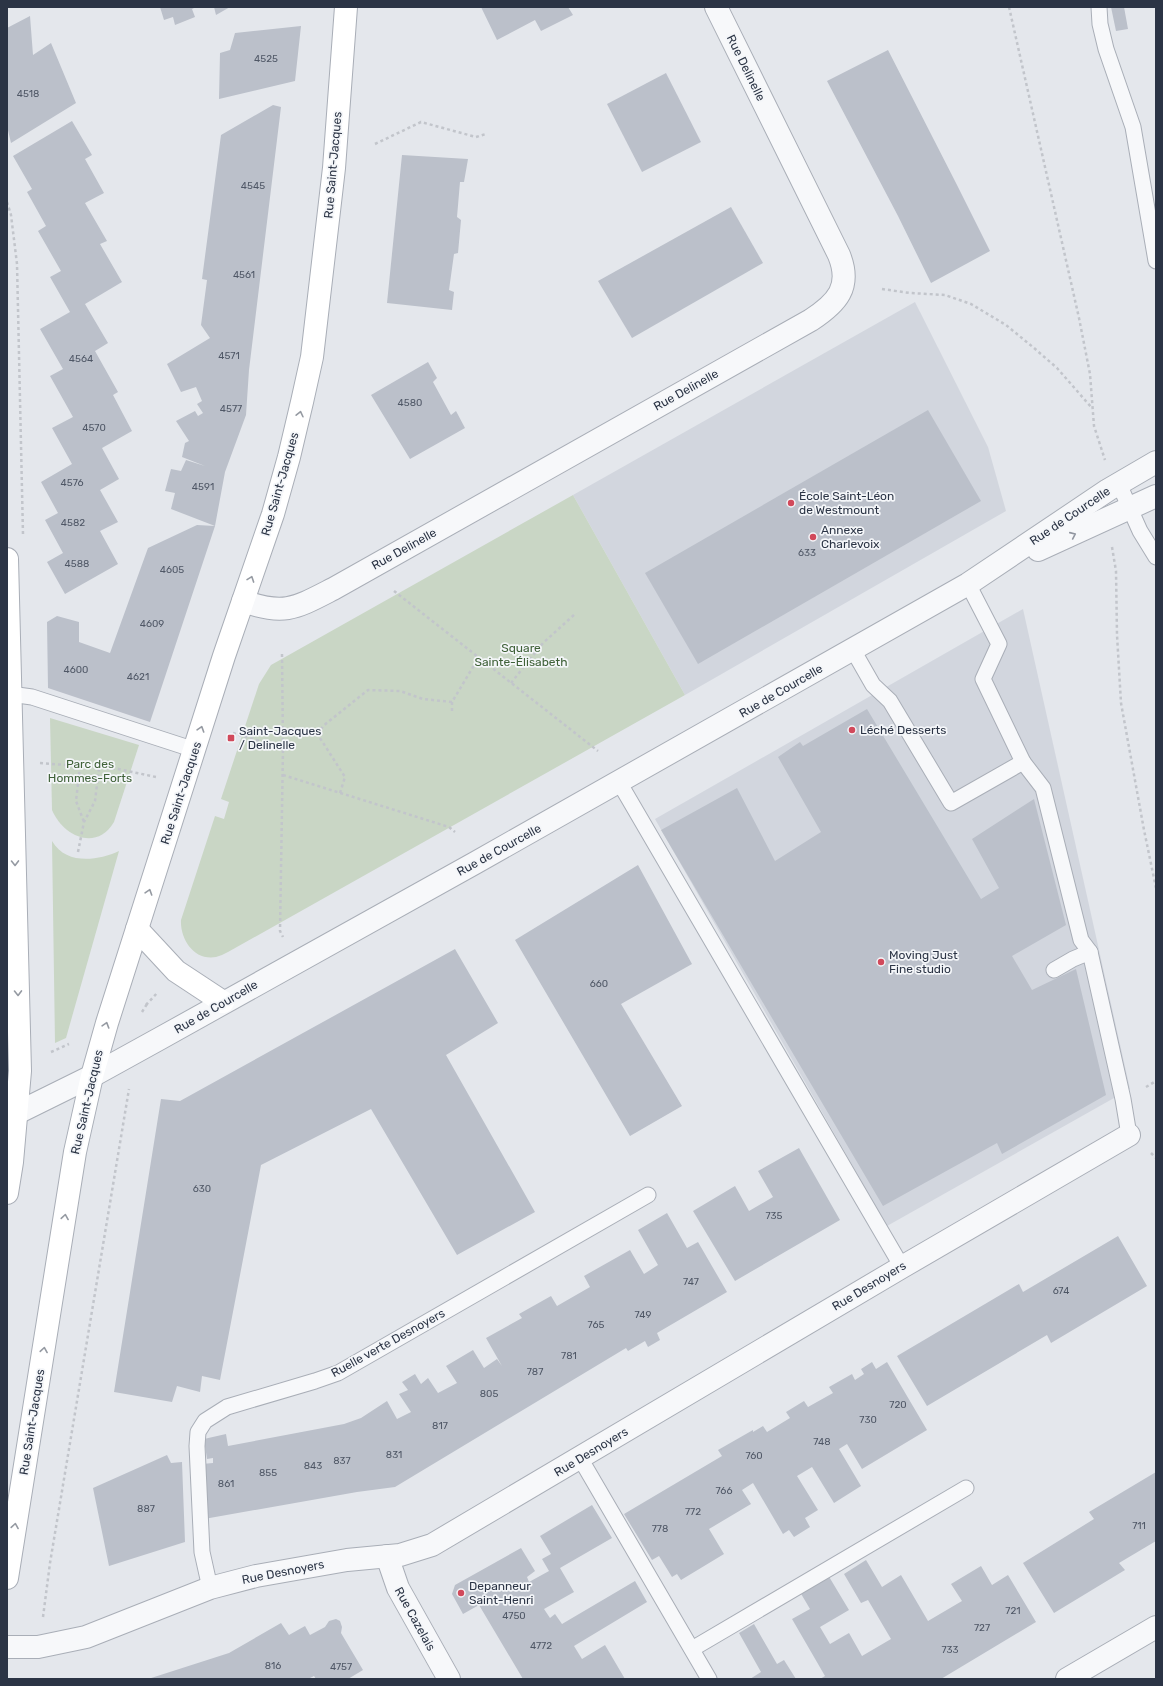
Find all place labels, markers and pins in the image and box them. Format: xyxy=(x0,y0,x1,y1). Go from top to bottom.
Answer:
place label: École Saint-Léon de Westmount xyxy=(799,489,894,517)
marker: École Saint-Léon de Westmount xyxy=(786,498,796,508)
place label: Annexe Charlevoix xyxy=(821,523,880,551)
marker: Annexe Charlevoix xyxy=(808,532,818,542)
place label: Léché Desserts xyxy=(860,723,946,737)
place label: Saint-Jacques / Delinelle xyxy=(239,724,321,752)
marker: Léché Desserts xyxy=(847,725,857,735)
marker: Saint-Jacques / Delinelle xyxy=(226,733,236,743)
place label: Moving Just Fine studio xyxy=(889,948,958,976)
marker: Moving Just Fine studio xyxy=(876,957,886,967)
place label: Depanneur Saint-Henri xyxy=(469,1579,534,1607)
marker: Depanneur Saint-Henri xyxy=(456,1588,466,1598)

